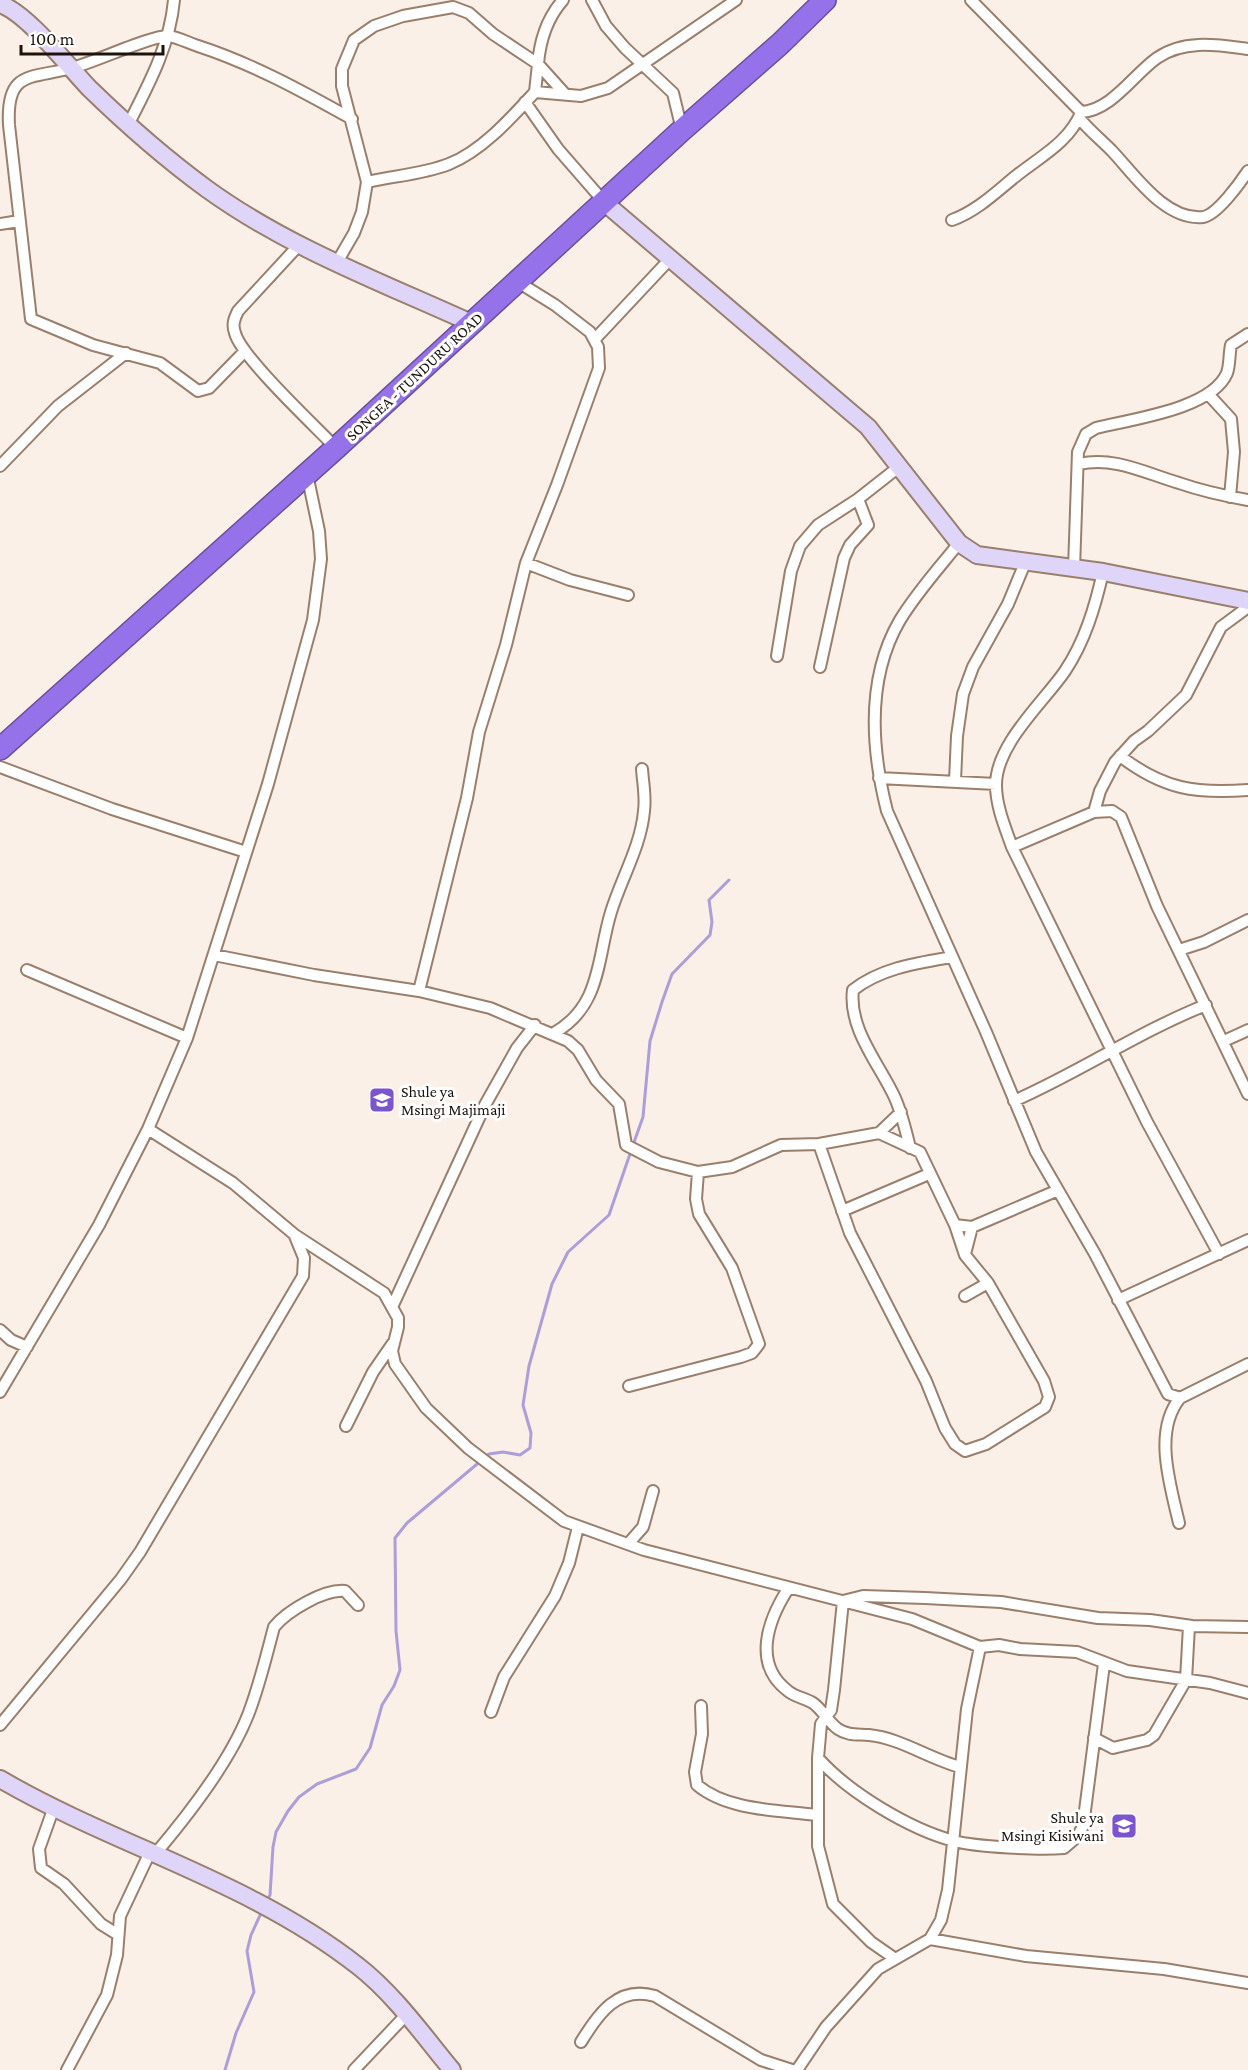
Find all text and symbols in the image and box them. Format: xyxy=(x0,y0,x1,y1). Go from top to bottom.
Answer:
scale bar xyxy=(21,18,164,56)
text: 100 m xyxy=(30,29,75,49)
street label: SONGEA - TUNDURU ROAD xyxy=(343,309,486,444)
place label: Shule ya Msingi Majimaji xyxy=(401,1083,505,1119)
school or university icon: Shule ya Msingi Majimaji xyxy=(367,1085,397,1115)
place label: Shule ya Msingi Kisiwani xyxy=(1001,1809,1105,1845)
school or university icon: Shule ya Msingi Kisiwani xyxy=(1109,1811,1139,1841)

